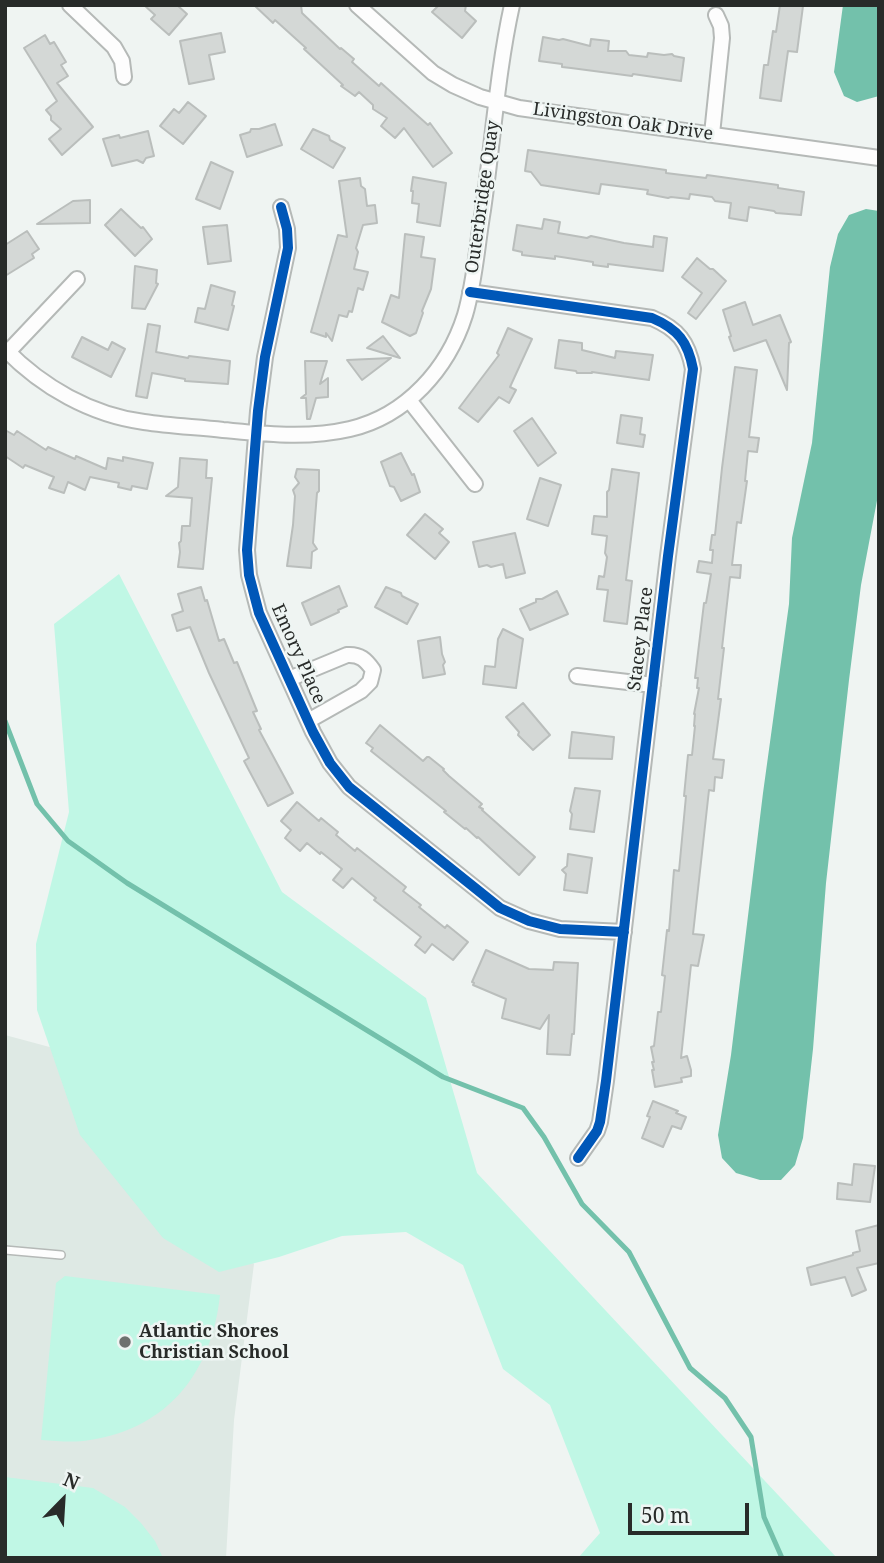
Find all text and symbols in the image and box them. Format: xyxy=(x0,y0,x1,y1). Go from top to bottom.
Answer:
street label: Livingston Oak Drive xyxy=(532,99,714,145)
street label: Outerbridge Quay xyxy=(462,119,504,275)
street label: Stacey Place xyxy=(624,586,658,692)
street label: Emory Place xyxy=(266,601,330,707)
place label: Atlantic Shores Christian School xyxy=(139,1321,289,1364)
marker: Atlantic Shores Christian School xyxy=(117,1334,133,1350)
north arrow xyxy=(28,1465,98,1535)
text: N xyxy=(59,1466,84,1496)
scale bar xyxy=(632,1490,753,1534)
text: 50 m xyxy=(641,1501,690,1529)

